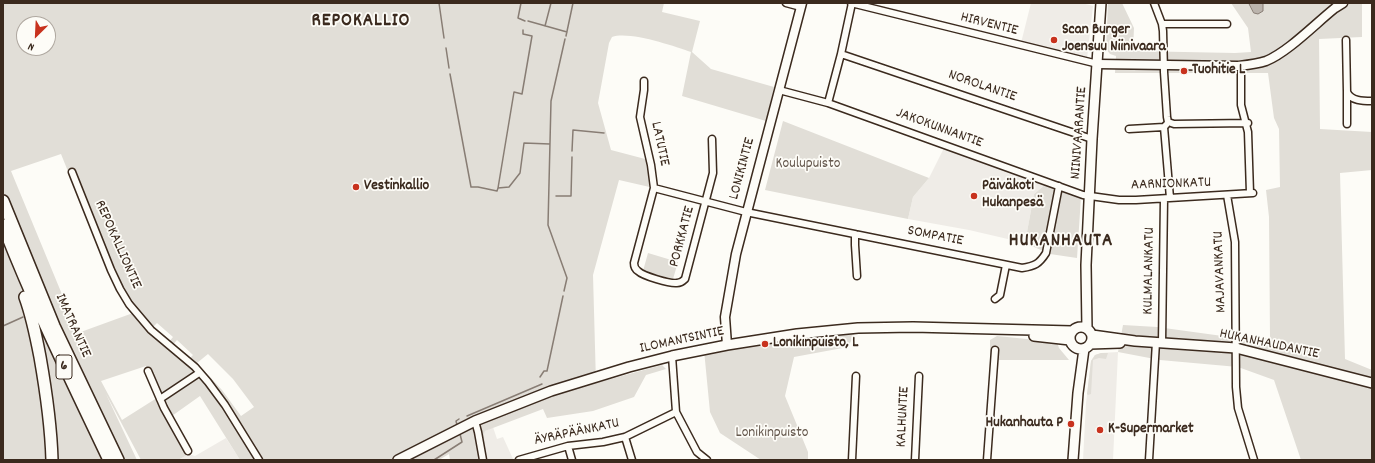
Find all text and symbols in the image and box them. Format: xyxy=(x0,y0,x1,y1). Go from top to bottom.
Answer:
street label: HIRVENTIE xyxy=(958,9,1020,41)
district label: REPOKALLIO xyxy=(312,11,410,33)
north arrow xyxy=(16,16,56,56)
place label: Scan Burger Joensuu Niinivaara xyxy=(1062,22,1166,57)
marker: Scan Burger Joensuu Niinivaara xyxy=(1049,35,1059,45)
text: N xyxy=(26,38,37,54)
place label: Tuohitie L xyxy=(1192,62,1245,80)
marker: Tuohitie L xyxy=(1179,66,1189,76)
street label: NOROLANTIE xyxy=(945,67,1019,107)
street label: NIINIVAARANTIE xyxy=(1068,86,1092,180)
street label: JAKOKUNNANTIE xyxy=(893,105,985,153)
street label: LATUTIE xyxy=(646,120,672,168)
street label: LONIKINTIE xyxy=(726,136,760,202)
park label: Koulupuisto xyxy=(776,156,840,174)
street label: AARNIONKATU xyxy=(1131,175,1211,195)
place label: Vestinkallio xyxy=(364,178,429,196)
place label: Päiväkoti Hukanpesä xyxy=(982,178,1044,213)
marker: Vestinkallio xyxy=(351,182,361,192)
marker: Päiväkoti Hukanpesä xyxy=(969,191,979,201)
street label: REPOKALLIONTIE xyxy=(89,198,145,292)
street label: PORKKATIE xyxy=(666,205,700,269)
street label: SOMPATIE xyxy=(906,223,964,251)
street label: KULMALANKATU xyxy=(1140,227,1160,315)
district label: HUKANHAUTA xyxy=(1009,231,1113,253)
street label: MAJAVANKATU xyxy=(1211,231,1231,313)
street label: IMATRANTIE xyxy=(50,291,94,361)
street label: ILOMANTSINTIE xyxy=(638,323,726,359)
street label: HUKANHAUDANTIE xyxy=(1218,326,1320,364)
place label: Lonikinpuisto, L xyxy=(773,335,858,353)
marker: Lonikinpuisto, L xyxy=(760,339,770,349)
road number: 6 xyxy=(56,355,72,379)
street label: KALHUNTIE xyxy=(893,386,915,448)
street label: ÄYRÄPÄÄNKATU xyxy=(533,415,621,451)
place label: Hukanhauta P xyxy=(986,415,1063,433)
marker: Hukanhauta P xyxy=(1066,419,1076,429)
place label: K-Supermarket xyxy=(1108,421,1193,439)
park label: Lonikinpuisto xyxy=(736,425,808,443)
marker: K-Supermarket xyxy=(1095,425,1105,435)

